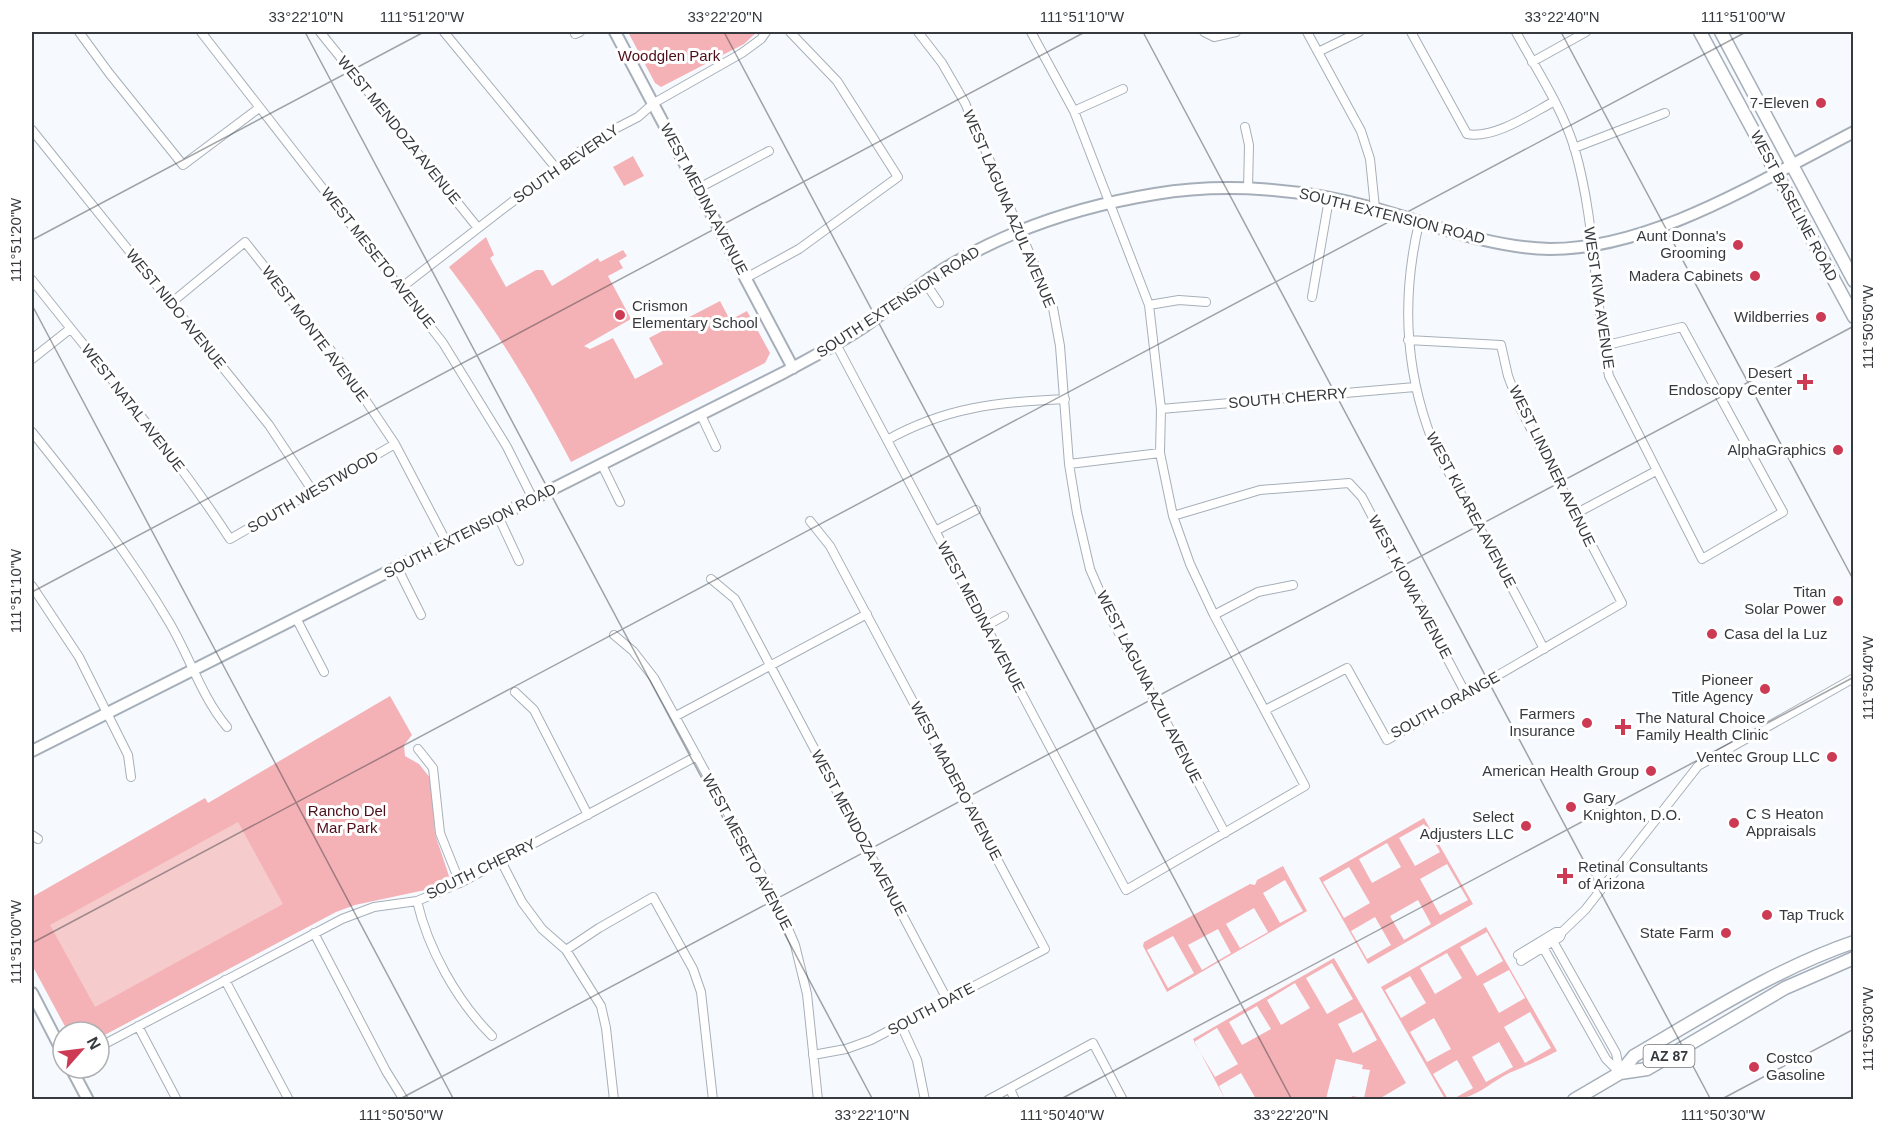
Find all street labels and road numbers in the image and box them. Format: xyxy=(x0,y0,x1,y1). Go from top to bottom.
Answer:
street label: WEST MENDOZA AVENUE xyxy=(334,52,464,207)
street label: WEST LAGUNA AZUL AVENUE xyxy=(960,107,1059,310)
street label: WEST MEDINA AVENUE xyxy=(657,120,752,277)
street label: SOUTH BEVERLY xyxy=(510,121,622,206)
street label: WEST BASELINE ROAD xyxy=(1747,128,1841,284)
street label: WEST MESETO AVENUE xyxy=(318,184,439,332)
street label: SOUTH EXTENSION ROAD xyxy=(1297,184,1487,247)
street label: WEST KIVA AVENUE xyxy=(1581,226,1618,370)
street label: SOUTH EXTENSION ROAD xyxy=(813,242,983,361)
street label: WEST NIDO AVENUE xyxy=(123,246,230,372)
street label: WEST MONTE AVENUE xyxy=(259,263,372,405)
street label: WEST NATAL AVENUE xyxy=(78,341,188,475)
street label: WEST LINDNER AVENUE xyxy=(1506,383,1599,549)
street label: SOUTH CHERRY xyxy=(1228,384,1348,411)
street label: WEST KILAREA AVENUE xyxy=(1423,429,1520,590)
street label: SOUTH WESTWOOD xyxy=(244,447,381,536)
street label: SOUTH EXTENSION ROAD xyxy=(381,480,559,581)
street label: WEST KIOWA AVENUE xyxy=(1365,512,1455,661)
street label: WEST MEDINA AVENUE xyxy=(934,538,1029,695)
street label: WEST LAGUNA AZUL AVENUE xyxy=(1093,588,1205,786)
street label: SOUTH ORANGE xyxy=(1387,668,1502,741)
street label: WEST MADERO AVENUE xyxy=(907,699,1005,863)
street label: WEST MENDOZA AVENUE xyxy=(808,747,910,919)
street label: WEST MESETO AVENUE xyxy=(699,771,796,933)
street label: SOUTH CHERRY xyxy=(423,835,538,902)
street label: SOUTH DATE xyxy=(885,979,977,1038)
road number: AZ 87 xyxy=(1644,1045,1694,1067)

